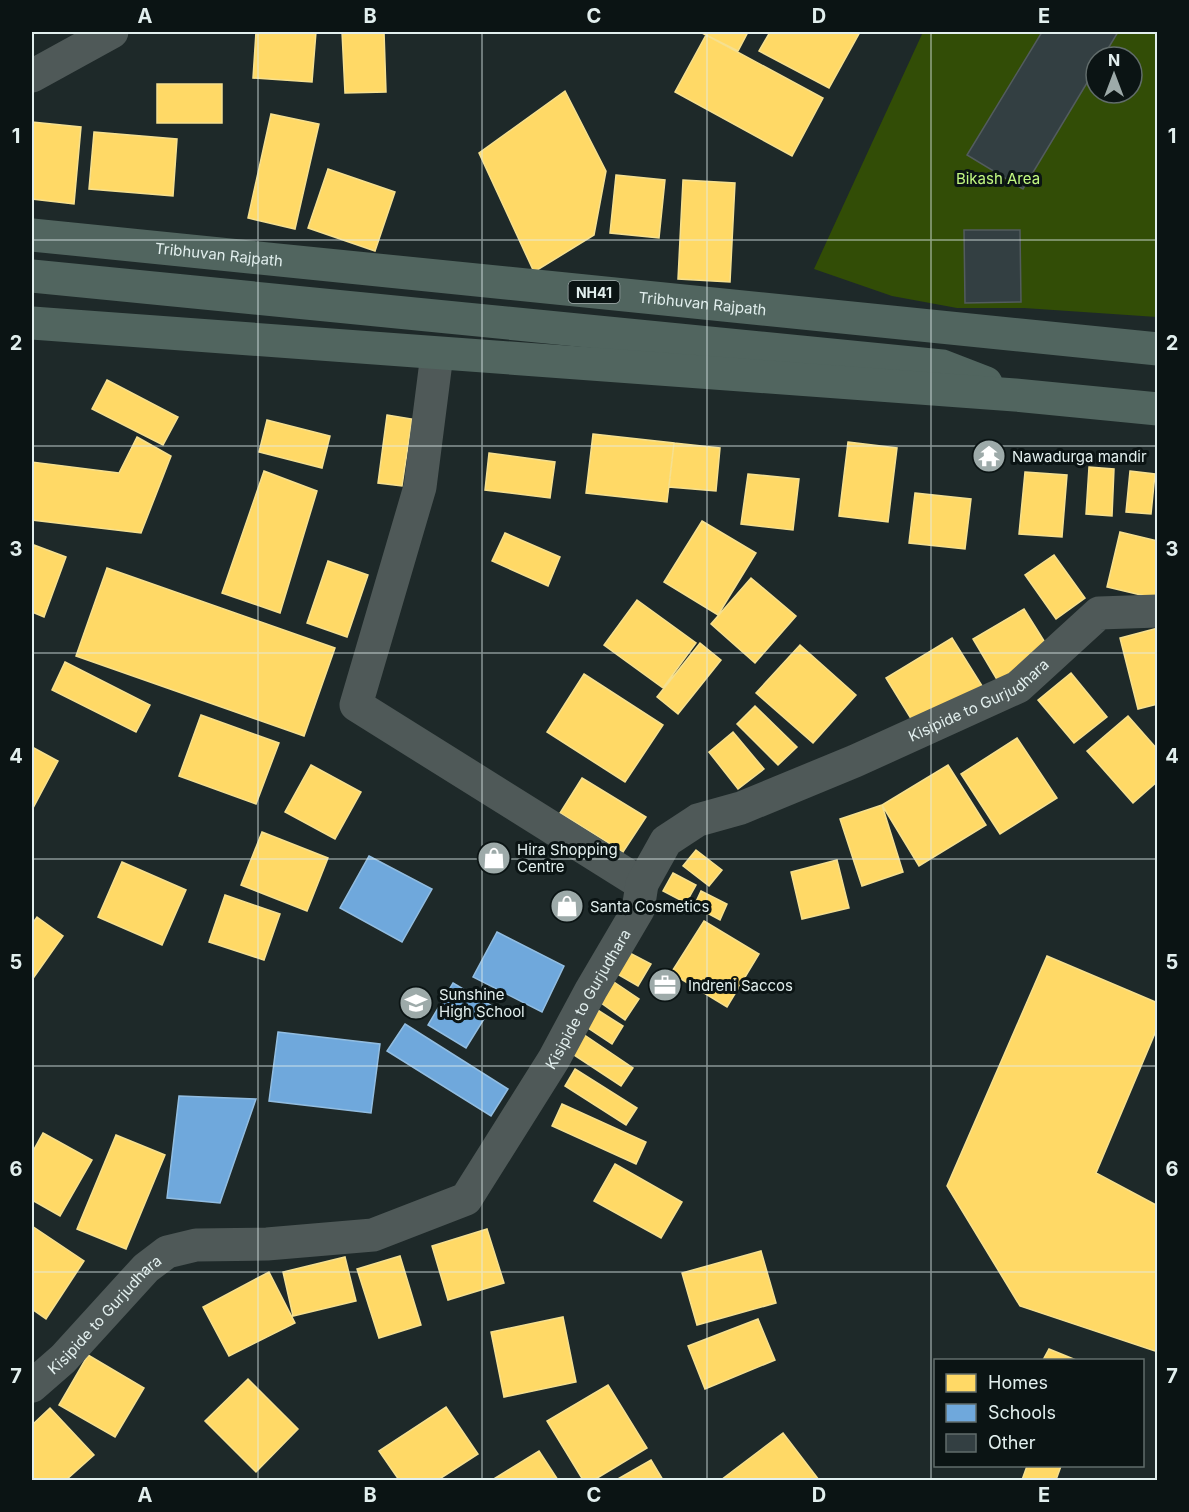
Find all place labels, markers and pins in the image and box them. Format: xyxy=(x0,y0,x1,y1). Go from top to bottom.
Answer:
temple icon: Nawadurga mandir xyxy=(971,438,1007,474)
place label: Nawadurga mandir xyxy=(1012,447,1147,466)
shop icon: Hira Shopping Centre xyxy=(476,840,512,876)
place label: Hira Shopping Centre xyxy=(517,840,618,876)
shop icon: Santa Cosmetics xyxy=(549,888,585,924)
place label: Santa Cosmetics xyxy=(590,897,709,916)
office icon: Indreni Saccos xyxy=(647,967,683,1003)
place label: Indreni Saccos xyxy=(688,976,793,995)
school or university icon: Sunshine High School xyxy=(398,985,434,1021)
place label: Sunshine High School xyxy=(439,985,525,1021)

